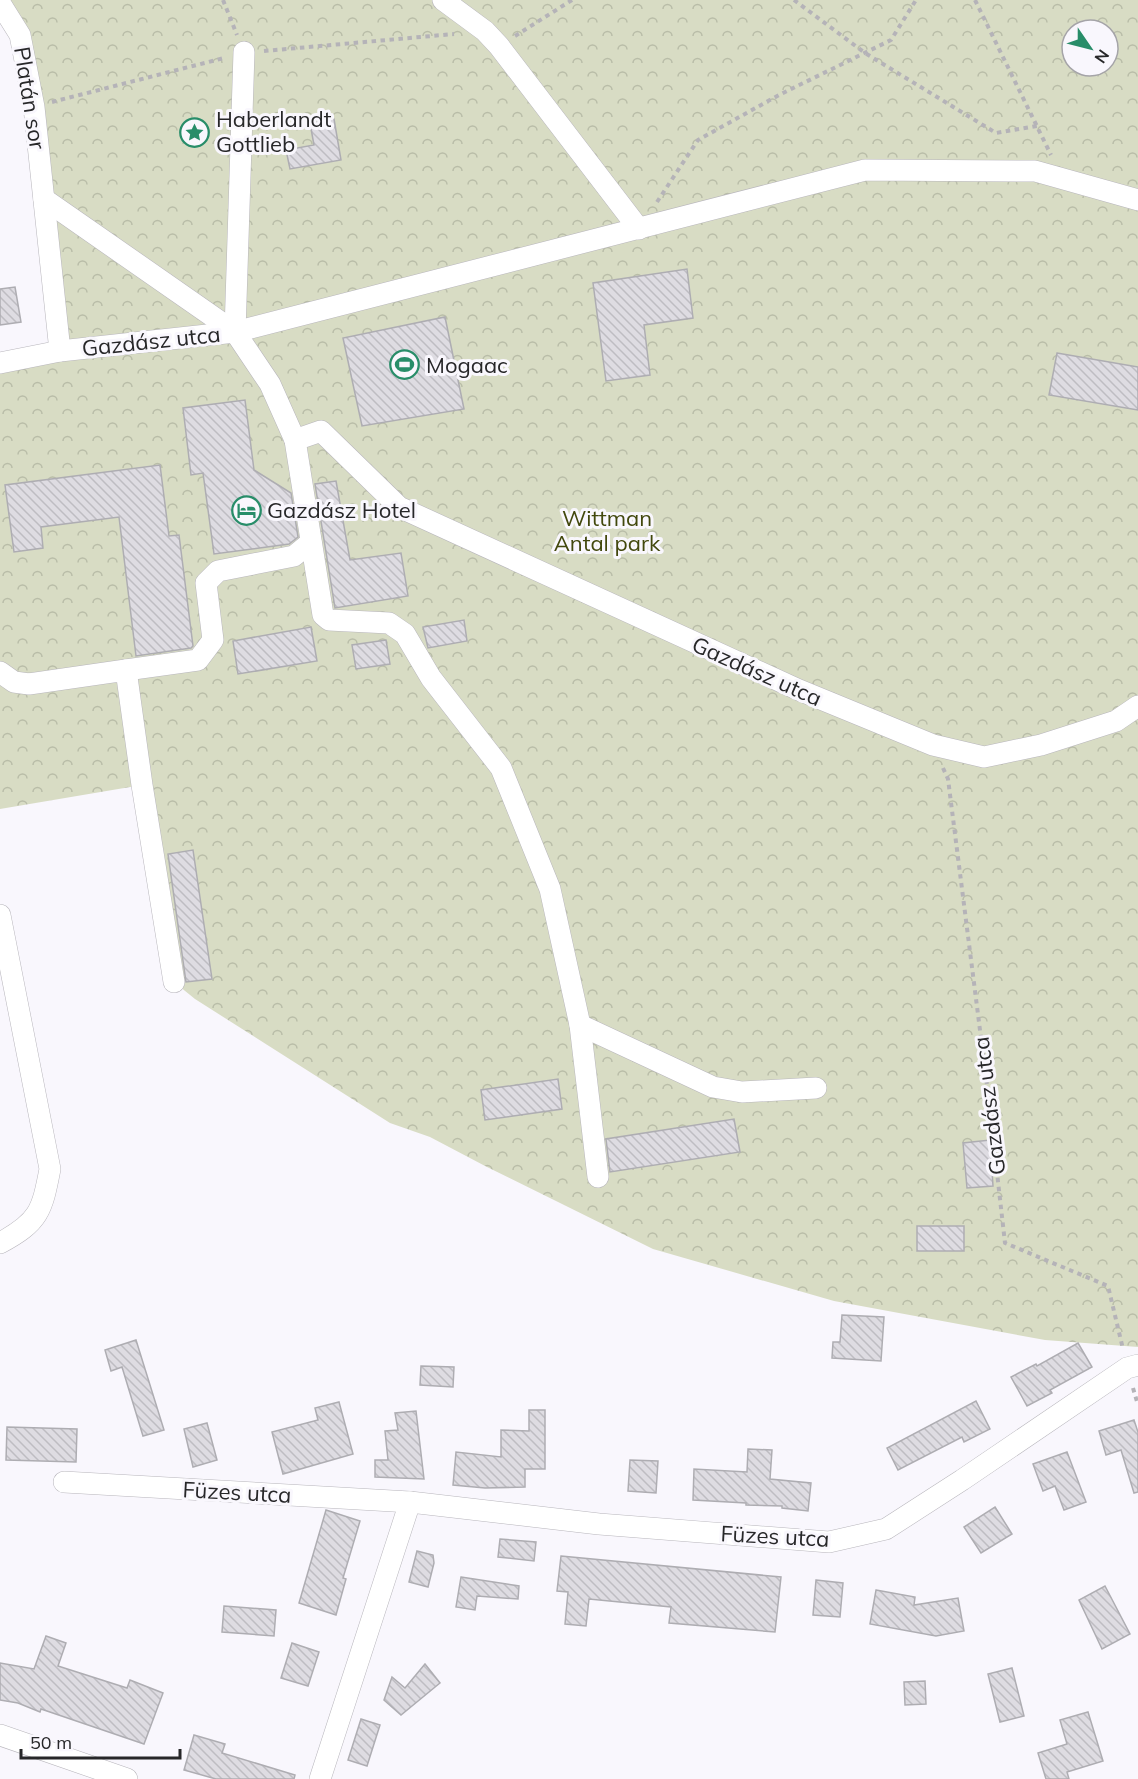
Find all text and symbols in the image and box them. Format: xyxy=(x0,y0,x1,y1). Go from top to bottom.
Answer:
north arrow xyxy=(1060,18,1120,78)
street label: Platán sor xyxy=(8,45,52,151)
text: N xyxy=(1091,46,1114,67)
place label: Haberlandt Gottlieb xyxy=(216,105,332,158)
place icon: Haberlandt Gottlieb xyxy=(179,116,211,148)
street label: Gazdász utca xyxy=(80,320,222,362)
sports icon: Mogaac xyxy=(389,349,421,381)
place label: Mogaac xyxy=(426,351,508,379)
hotel icon: Gazdász Hotel xyxy=(230,494,262,526)
place label: Gazdász Hotel xyxy=(267,496,416,524)
park label: Wittman Antal park xyxy=(554,504,661,557)
street label: Gazdász utca xyxy=(688,630,826,712)
street label: Gazdász utca xyxy=(967,1035,1011,1177)
street label: Füzes utca xyxy=(182,1475,292,1509)
street label: Füzes utca xyxy=(720,1519,830,1553)
scale bar xyxy=(21,1722,180,1760)
text: 50 m xyxy=(30,1731,72,1754)

